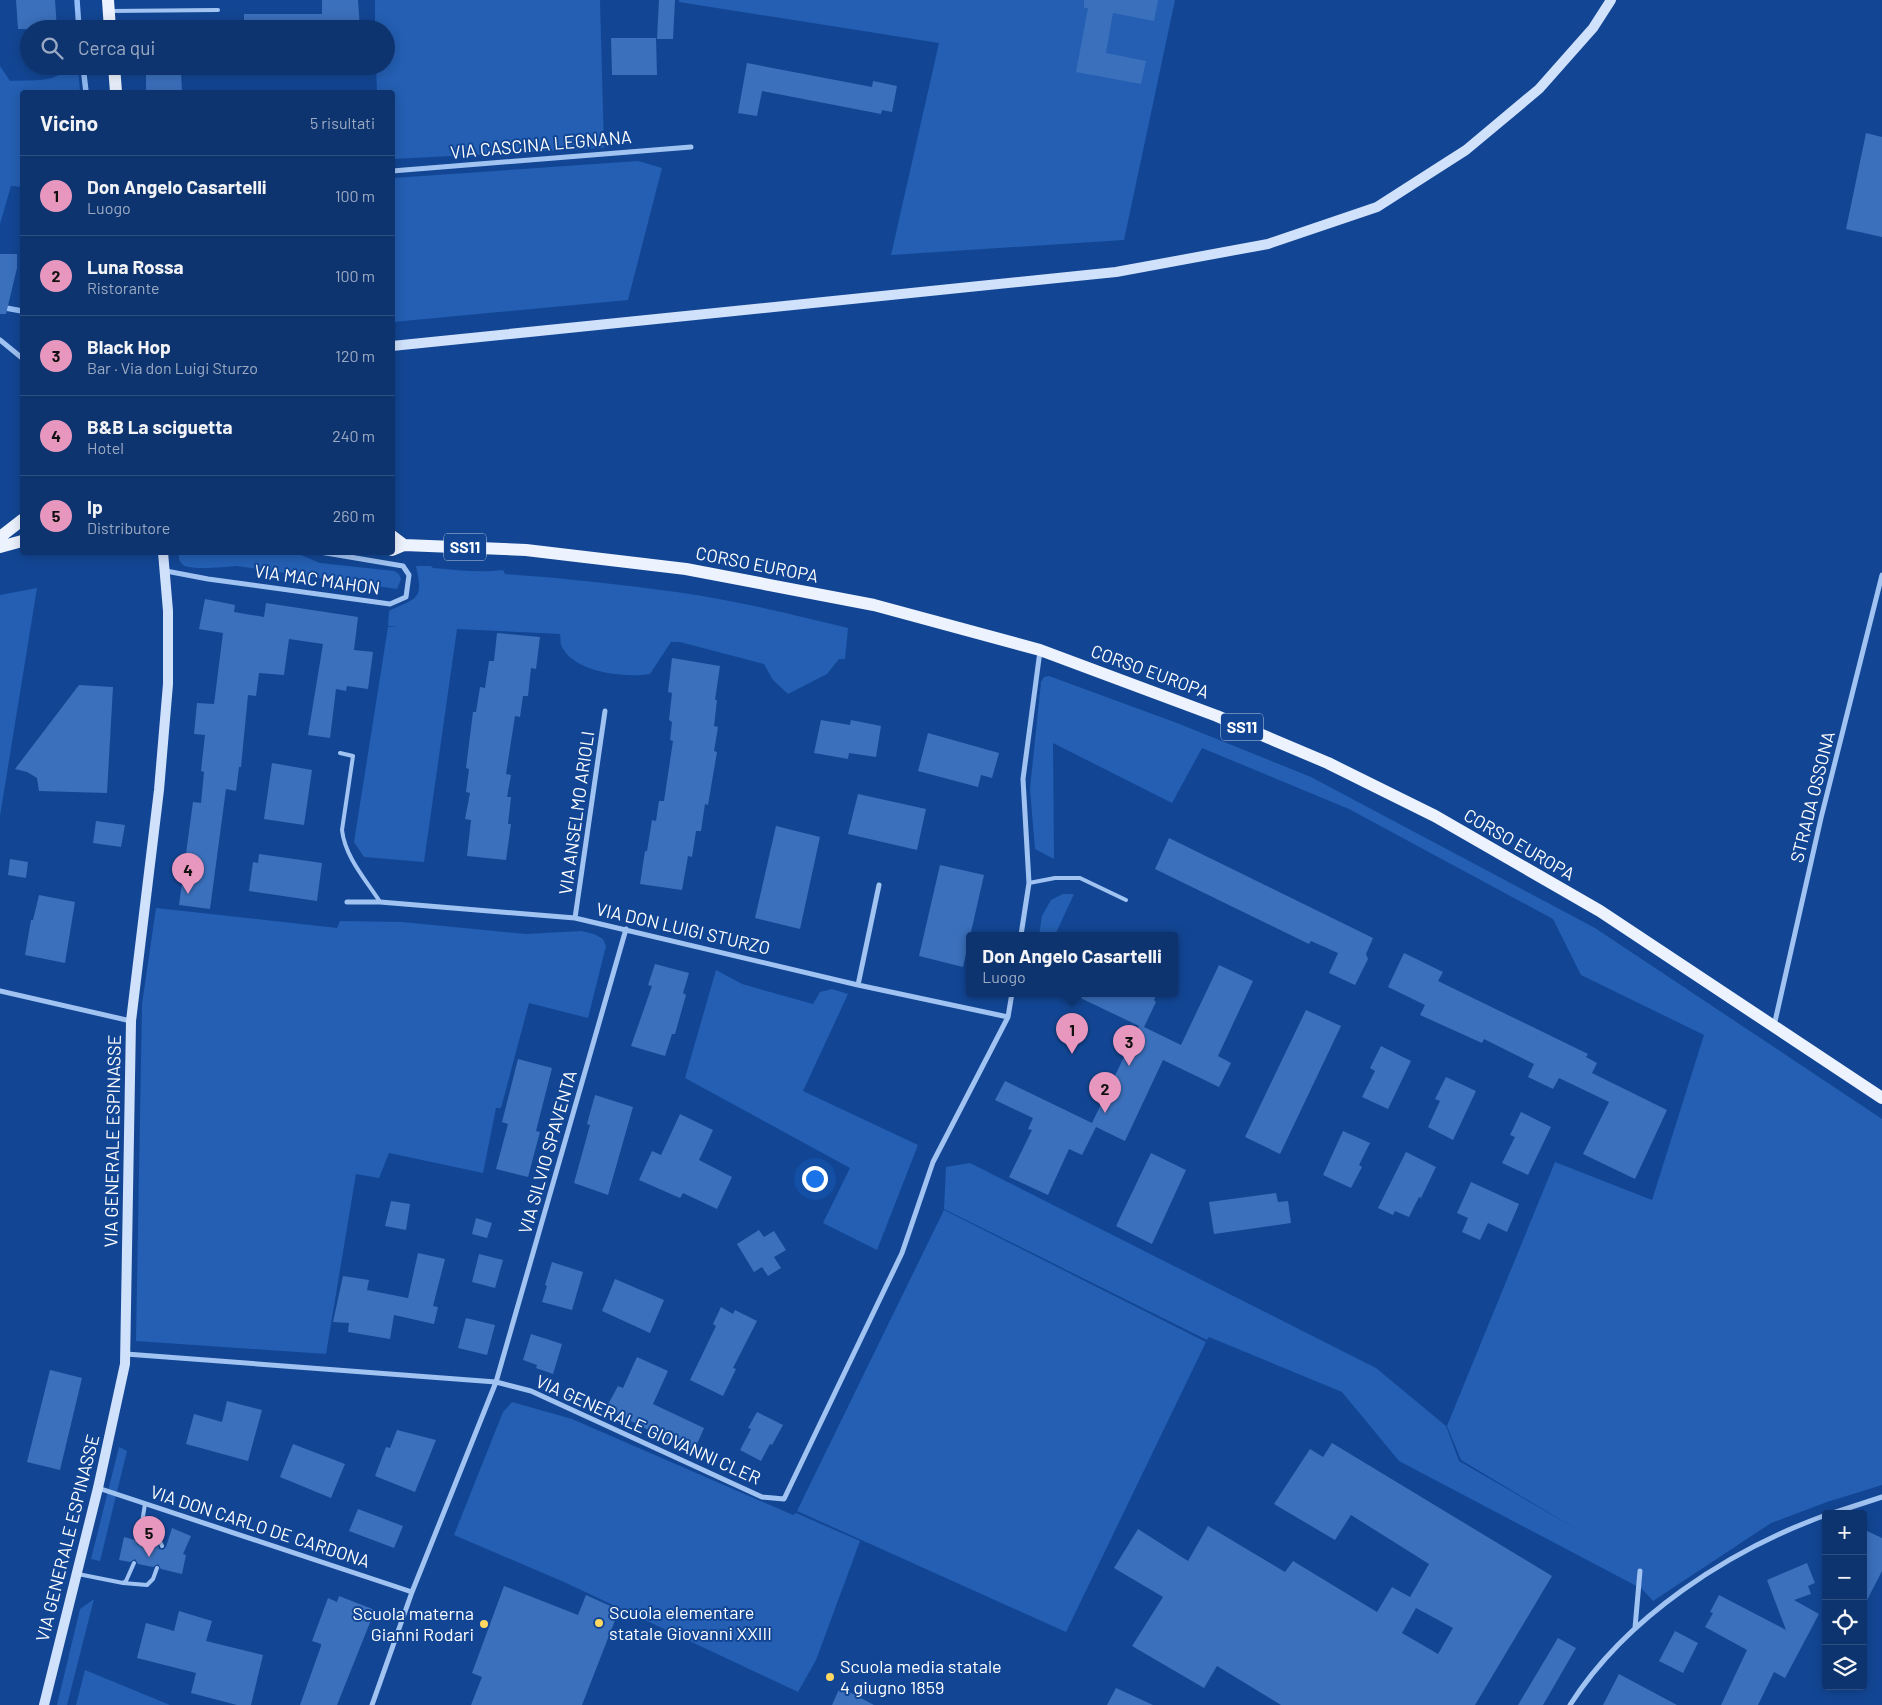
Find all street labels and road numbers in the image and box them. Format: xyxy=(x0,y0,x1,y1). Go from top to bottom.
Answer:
street label: VIA CASCINA LEGNANA xyxy=(449,125,633,163)
road number: SS11 xyxy=(444,534,486,560)
street label: CORSO EUROPA xyxy=(694,541,820,587)
street label: VIA MAC MAHON xyxy=(253,559,381,599)
street label: CORSO EUROPA xyxy=(1088,639,1213,703)
road number: SS11 xyxy=(1221,714,1263,740)
street label: STRADA OSSONA xyxy=(1785,729,1839,865)
street label: VIA ANSELMO ARIOLI xyxy=(554,730,598,896)
street label: CORSO EUROPA xyxy=(1460,804,1579,885)
street label: VIA DON LUIGI STURZO xyxy=(594,897,772,959)
street label: VIA GENERALE ESPINASSE xyxy=(99,1034,125,1248)
street label: VIA SILVIO SPAVENTA xyxy=(513,1067,581,1236)
street label: VIA GENERALE GIOVANNI CLER xyxy=(533,1369,764,1489)
street label: VIA GENERALE ESPINASSE xyxy=(31,1432,103,1644)
street label: VIA DON CARLO DE CARDONA xyxy=(148,1480,373,1572)

